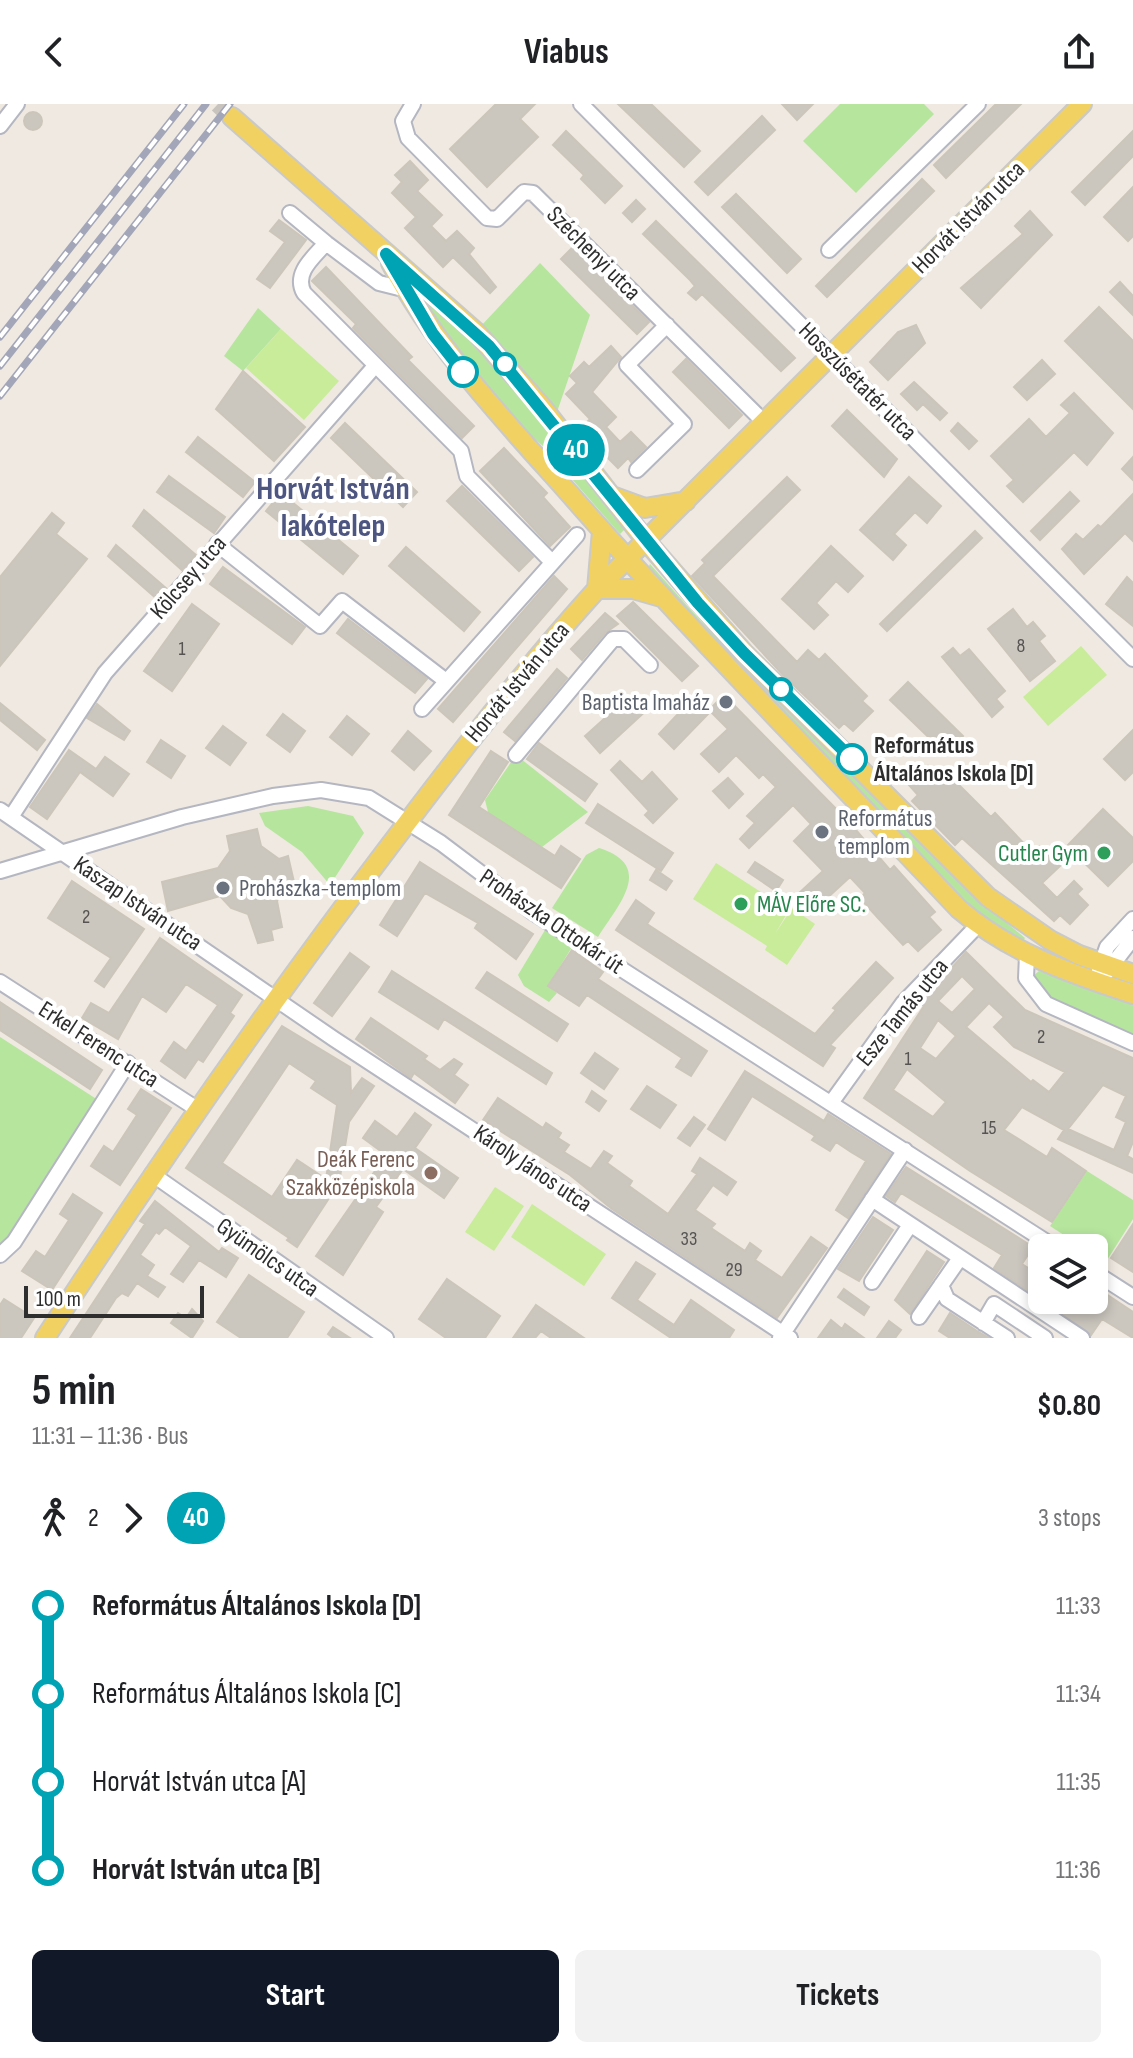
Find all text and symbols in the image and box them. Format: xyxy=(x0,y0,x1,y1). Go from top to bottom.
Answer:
icon: back xyxy=(32,30,76,74)
icon: share xyxy=(1057,30,1101,74)
text: Viabus xyxy=(524,31,609,74)
street label: Horvát István utca xyxy=(906,155,1031,280)
street label: Széchenyi utca xyxy=(541,200,647,306)
street label: Hosszúsétatér utca xyxy=(792,316,923,447)
unlabelled marker xyxy=(494,353,516,375)
unlabelled marker xyxy=(448,357,478,387)
line badge: 40 xyxy=(540,424,612,476)
text: 40 xyxy=(563,433,589,466)
district label: Horvát István lakótelep xyxy=(256,470,410,546)
street label: Kölcsey utca xyxy=(144,530,233,625)
street label: Horvát István utca xyxy=(459,617,576,748)
house number: 8 xyxy=(1017,634,1025,658)
house number: 1 xyxy=(179,637,186,661)
unlabelled marker xyxy=(770,678,792,700)
place label: Baptista Imaház xyxy=(582,688,710,717)
marker: Baptista Imaház xyxy=(717,693,735,711)
place label: Református Általános Iskola [D] xyxy=(873,731,1033,788)
marker: Református Általános Iskola [D] xyxy=(837,744,867,774)
place label: Református templom xyxy=(838,804,932,861)
marker: Református templom xyxy=(813,823,831,841)
place label: Cutler Gym xyxy=(998,839,1088,868)
marker: Cutler Gym xyxy=(1095,844,1113,862)
street label: Kaszap István utca xyxy=(68,850,207,957)
street label: Prohászka Ottokár út xyxy=(474,862,629,980)
place label: Prohászka-templom xyxy=(239,874,401,903)
marker: Prohászka-templom xyxy=(214,879,232,897)
place label: MÁV Előre SC. xyxy=(757,890,866,919)
marker: MÁV Előre SC. xyxy=(732,895,750,913)
house number: 2 xyxy=(82,905,90,929)
street label: Esze Tamás utca xyxy=(850,953,955,1072)
street label: Erkel Ferenc utca xyxy=(33,995,164,1094)
house number: 2 xyxy=(1037,1025,1045,1049)
house number: 1 xyxy=(905,1047,912,1071)
house number: 15 xyxy=(981,1116,997,1140)
street label: Károly János utca xyxy=(468,1118,597,1219)
place label: Deák Ferenc Szakközépiskola xyxy=(286,1145,415,1202)
marker: Deák Ferenc Szakközépiskola xyxy=(422,1164,440,1182)
street label: Gyümölcs utca xyxy=(211,1212,325,1303)
house number: 33 xyxy=(681,1227,697,1251)
map controls xyxy=(1028,1234,1108,1314)
button: layers xyxy=(1028,1234,1108,1314)
house number: 29 xyxy=(725,1258,743,1282)
scale bar xyxy=(24,1282,204,1318)
text: 100 m xyxy=(36,1286,81,1313)
text: 5 min xyxy=(32,1364,116,1417)
text: $0.80 xyxy=(1037,1388,1101,1424)
text: 11:31 – 11:36 · Bus xyxy=(32,1421,188,1452)
icon: walk xyxy=(32,1496,76,1540)
icon: forward xyxy=(111,1496,155,1540)
text: 40 xyxy=(183,1501,209,1534)
text: 2 xyxy=(88,1503,99,1534)
text: 3 stops xyxy=(1038,1503,1101,1534)
text: Református Általános Iskola [D] xyxy=(92,1588,421,1624)
text: 11:33 xyxy=(1056,1591,1101,1622)
text: Református Általános Iskola [C] xyxy=(92,1676,401,1712)
text: 11:34 xyxy=(1056,1679,1101,1710)
text: Horvát István utca [A] xyxy=(92,1764,306,1800)
text: 11:35 xyxy=(1057,1767,1101,1798)
text: Horvát István utca [B] xyxy=(92,1852,320,1888)
text: 11:36 xyxy=(1056,1855,1101,1886)
button: Start xyxy=(32,1950,559,2042)
button: Tickets xyxy=(575,1950,1101,2042)

